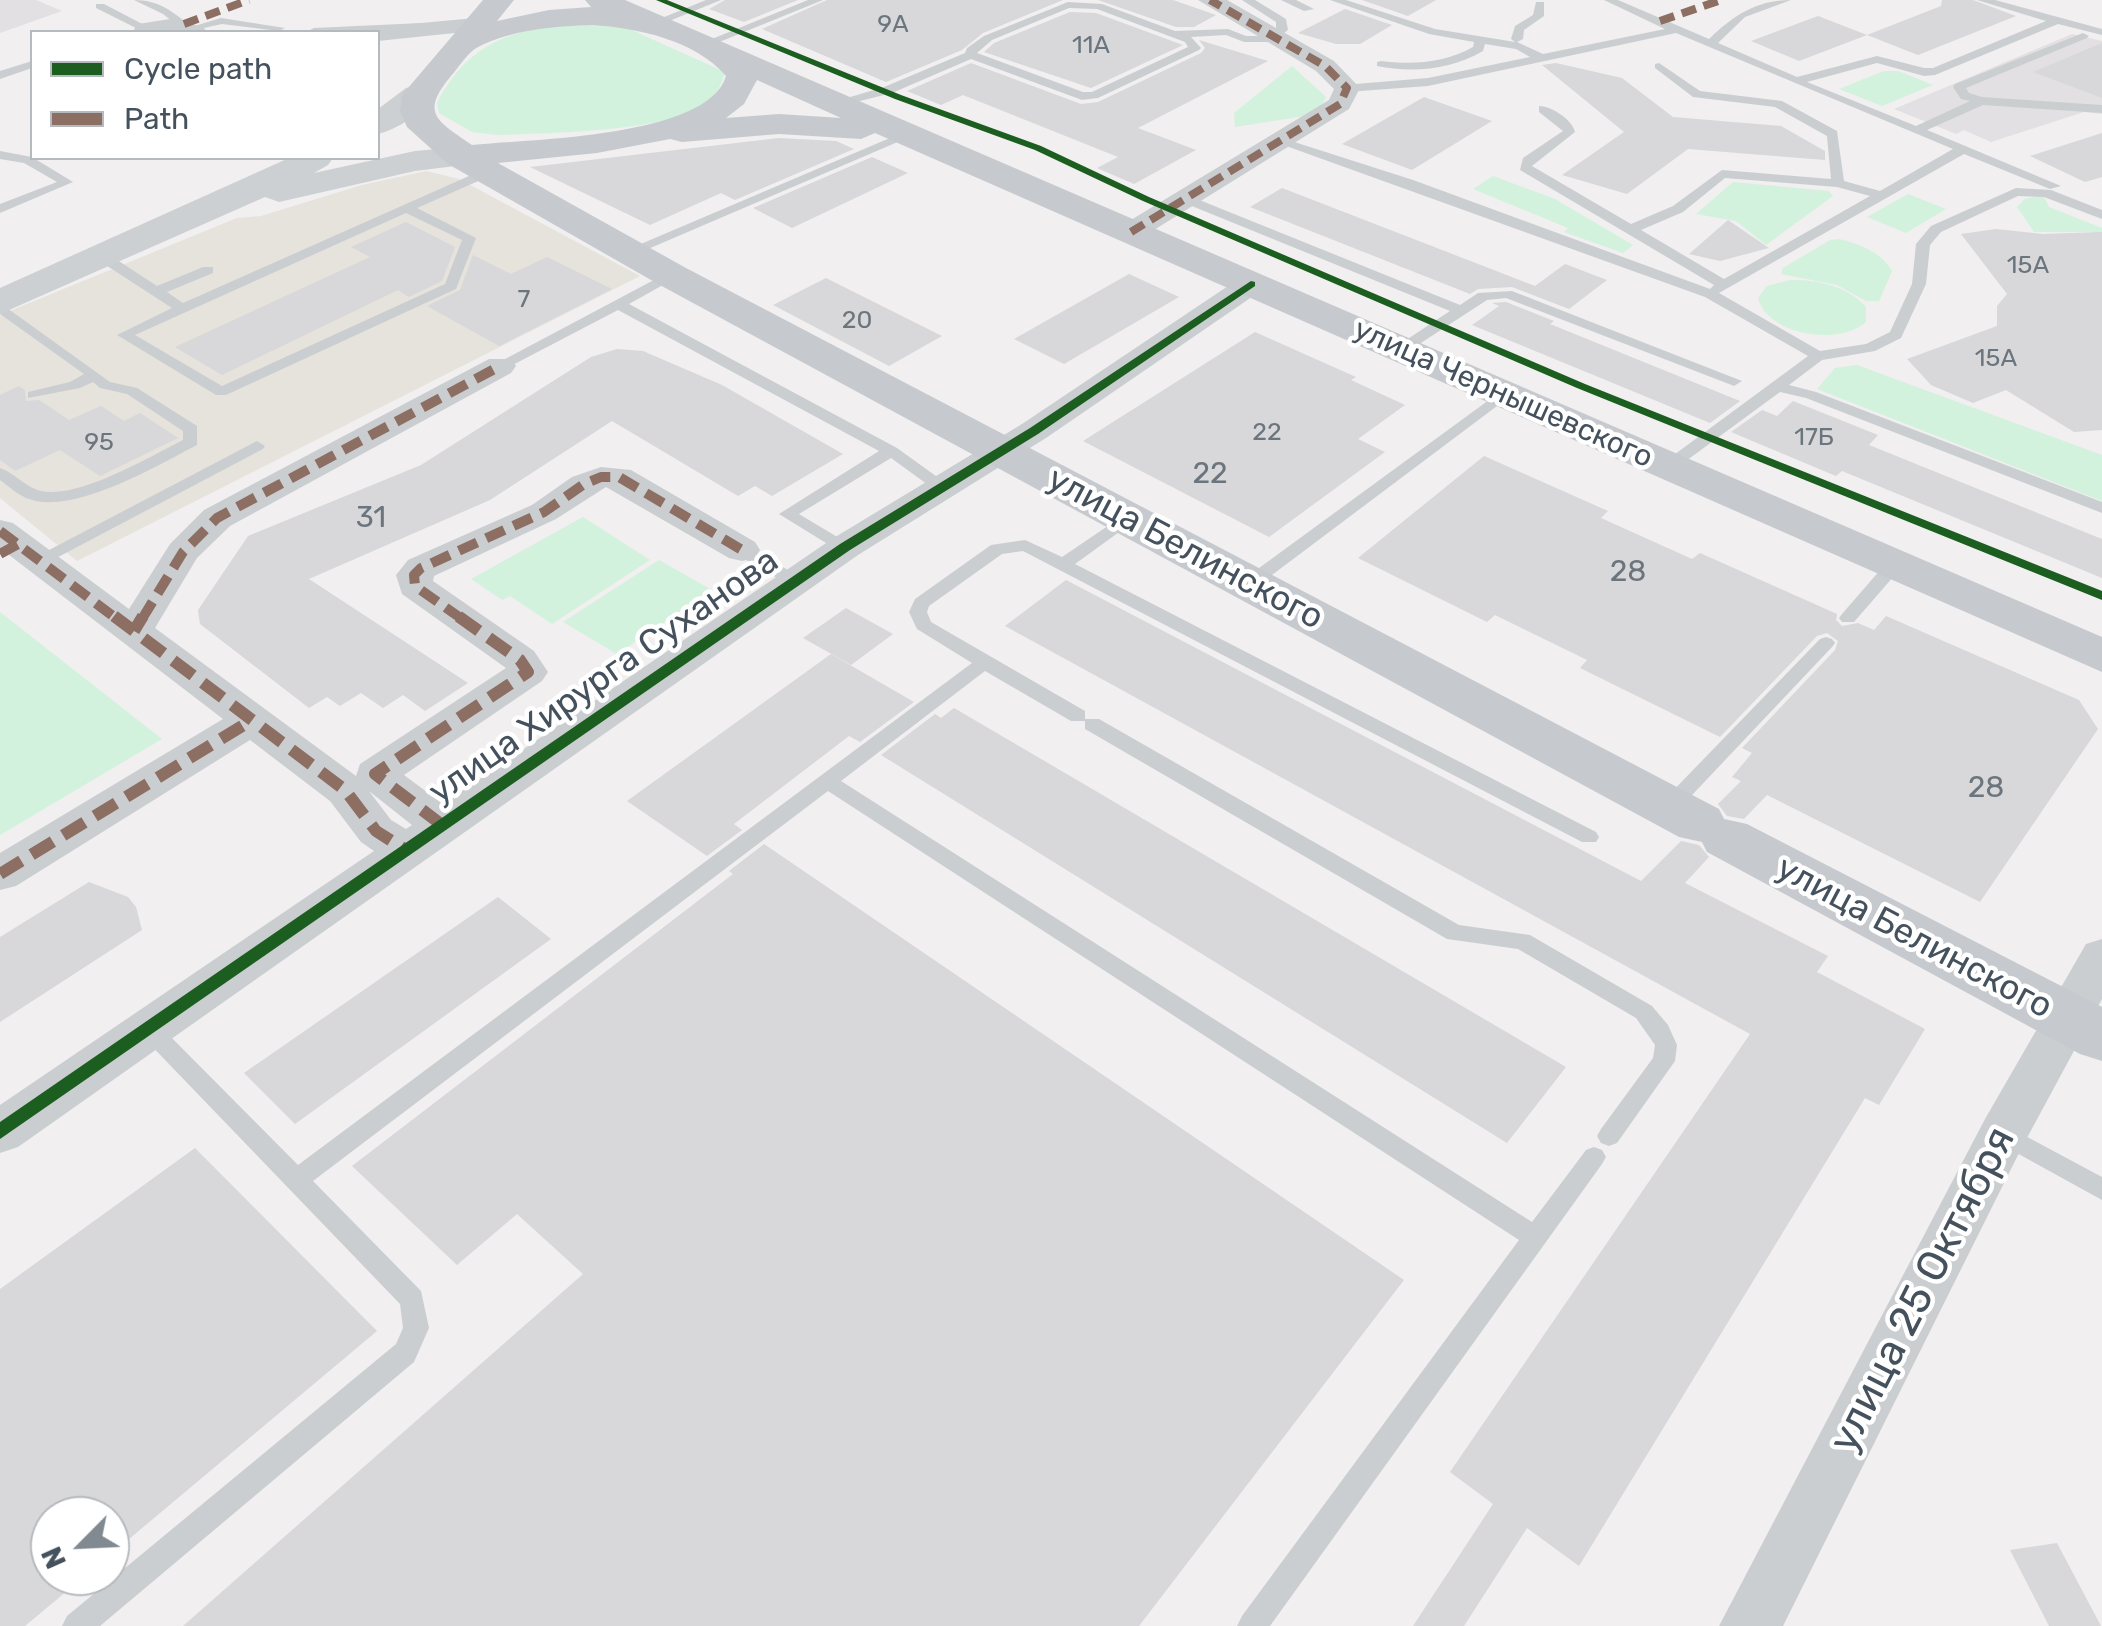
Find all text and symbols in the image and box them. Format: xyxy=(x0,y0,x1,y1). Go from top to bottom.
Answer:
house number: 9А xyxy=(877,10,909,40)
legend xyxy=(30,30,380,160)
house number: 11А xyxy=(1072,31,1110,61)
text: Cycle path xyxy=(124,51,272,87)
text: Path xyxy=(124,101,189,137)
house number: 15А xyxy=(2007,251,2049,281)
house number: 7 xyxy=(518,285,530,315)
house number: 20 xyxy=(842,306,872,336)
street label: улица Чернышевского xyxy=(1348,312,1658,476)
house number: 15А xyxy=(1975,344,2017,374)
house number: 22 xyxy=(1252,418,1282,448)
house number: 17Б xyxy=(1794,423,1834,453)
house number: 95 xyxy=(84,428,114,458)
house number: 22 xyxy=(1192,456,1228,492)
street label: улица Белинского xyxy=(1040,459,1330,639)
house number: 31 xyxy=(356,500,386,536)
street label: улица Хирурга Суханова xyxy=(421,540,787,814)
house number: 28 xyxy=(1610,554,1646,590)
house number: 28 xyxy=(1968,770,2004,806)
street label: улица Белинского xyxy=(1769,848,2059,1028)
street label: улица 25 Октября xyxy=(1819,1119,2027,1461)
north arrow xyxy=(30,1496,130,1596)
text: N xyxy=(35,1542,73,1574)

